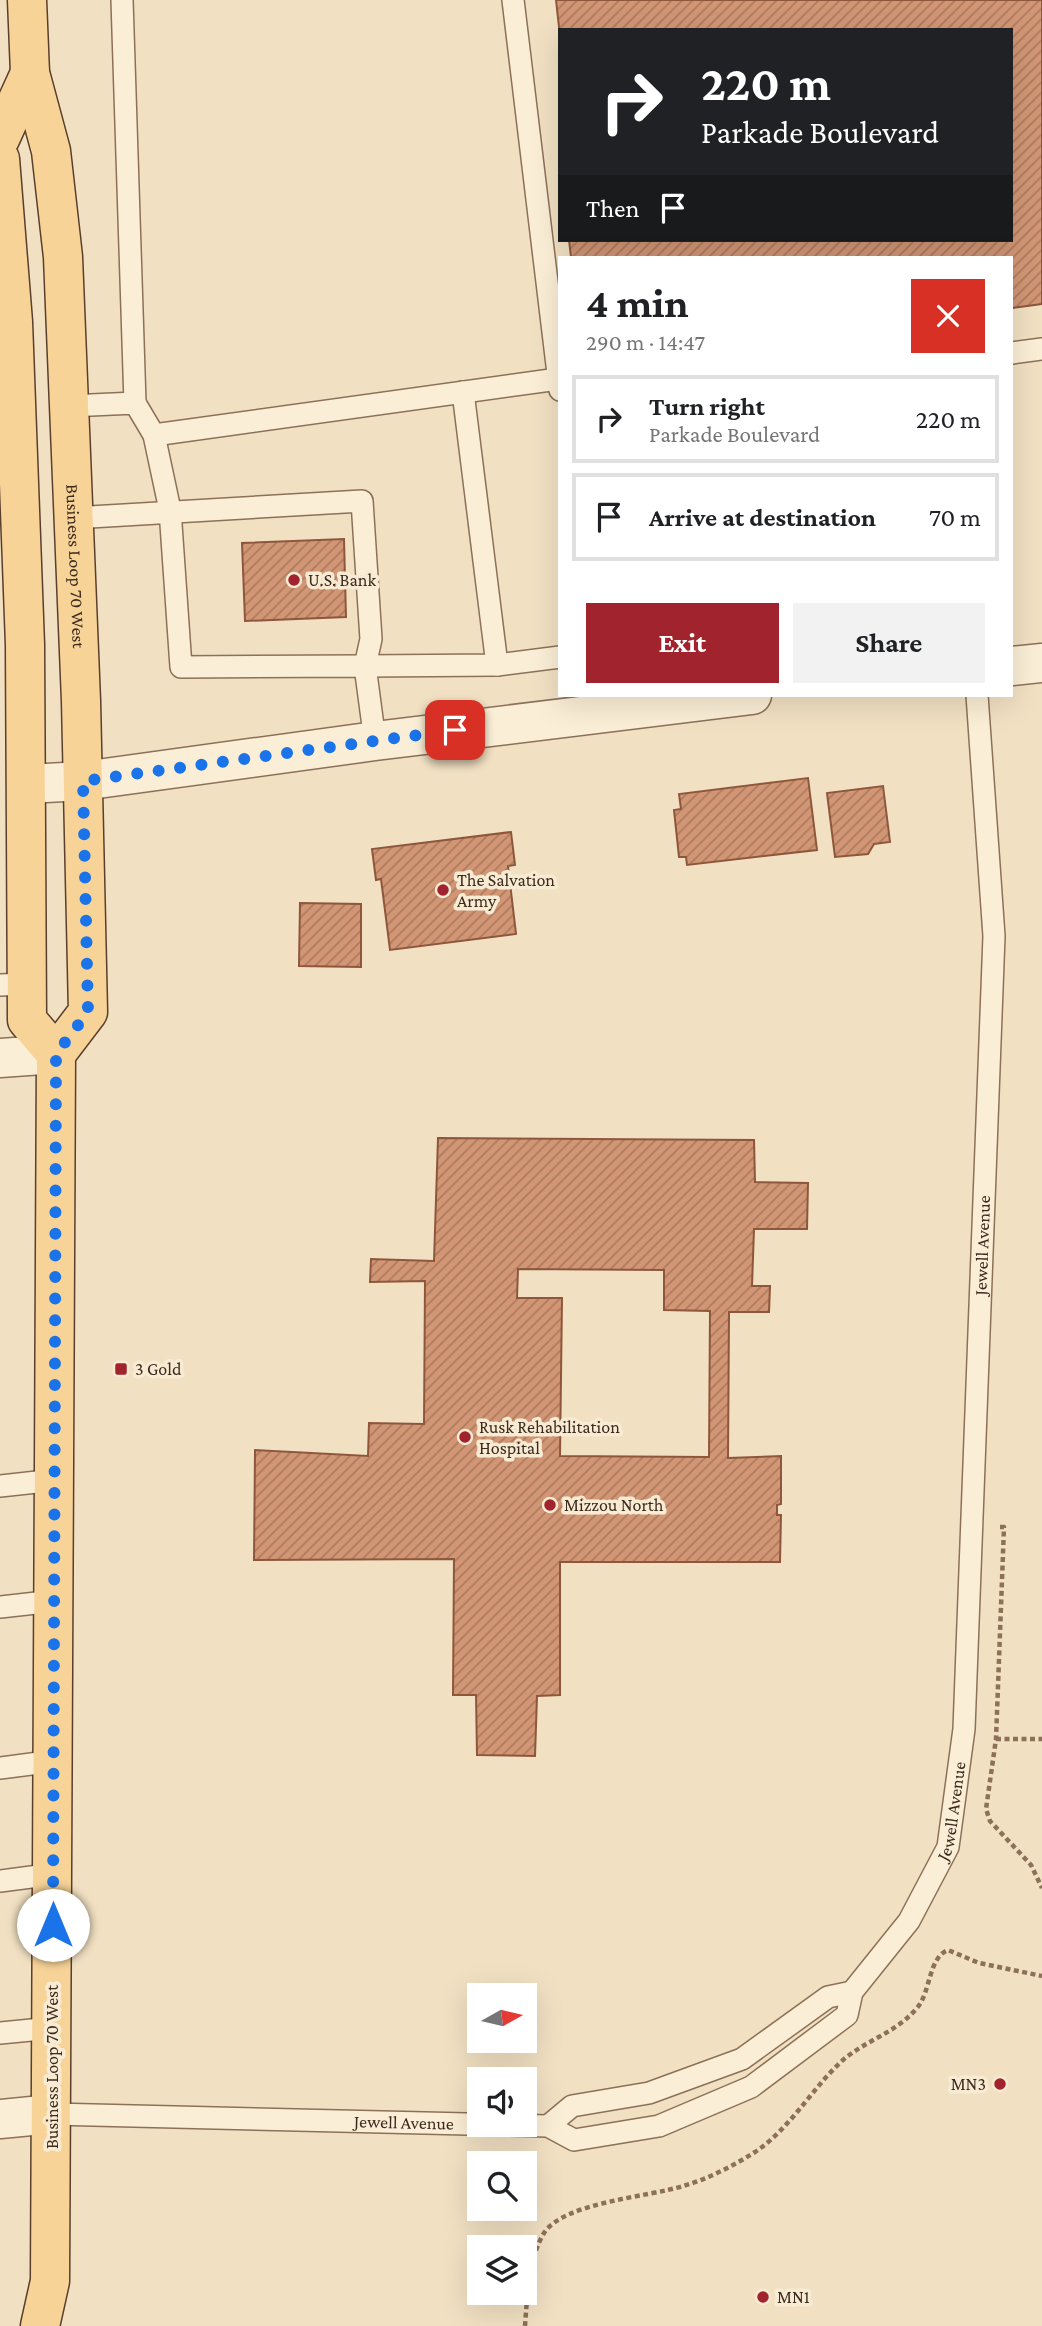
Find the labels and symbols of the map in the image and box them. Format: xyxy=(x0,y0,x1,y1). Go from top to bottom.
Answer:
street label: Business Loop 70 West xyxy=(62,484,89,650)
place label: U.S. Bank xyxy=(308,570,376,590)
marker: U.S. Bank xyxy=(286,572,302,588)
pin xyxy=(425,700,485,760)
place label: The Salvation Army xyxy=(457,870,555,911)
marker: The Salvation Army xyxy=(435,882,451,898)
street label: Jewell Avenue xyxy=(970,1195,994,1298)
place label: 3 Gold xyxy=(135,1359,182,1379)
marker: 3 Gold xyxy=(113,1361,129,1377)
place label: Rusk Rehabilitation Hospital xyxy=(479,1417,620,1458)
marker: Rusk Rehabilitation Hospital xyxy=(457,1429,473,1445)
place label: Mizzou North xyxy=(564,1495,664,1515)
marker: Mizzou North xyxy=(542,1497,558,1513)
street label: Jewell Avenue xyxy=(932,1760,969,1866)
position arrow xyxy=(16,1888,90,1962)
north arrow xyxy=(467,1983,537,2053)
street label: Business Loop 70 West xyxy=(42,1984,62,2149)
place label: MN3 xyxy=(951,2074,986,2094)
marker: MN3 xyxy=(992,2076,1008,2092)
street label: Jewell Avenue xyxy=(352,2111,454,2134)
place label: MN1 xyxy=(777,2287,810,2307)
marker: MN1 xyxy=(755,2289,771,2305)

